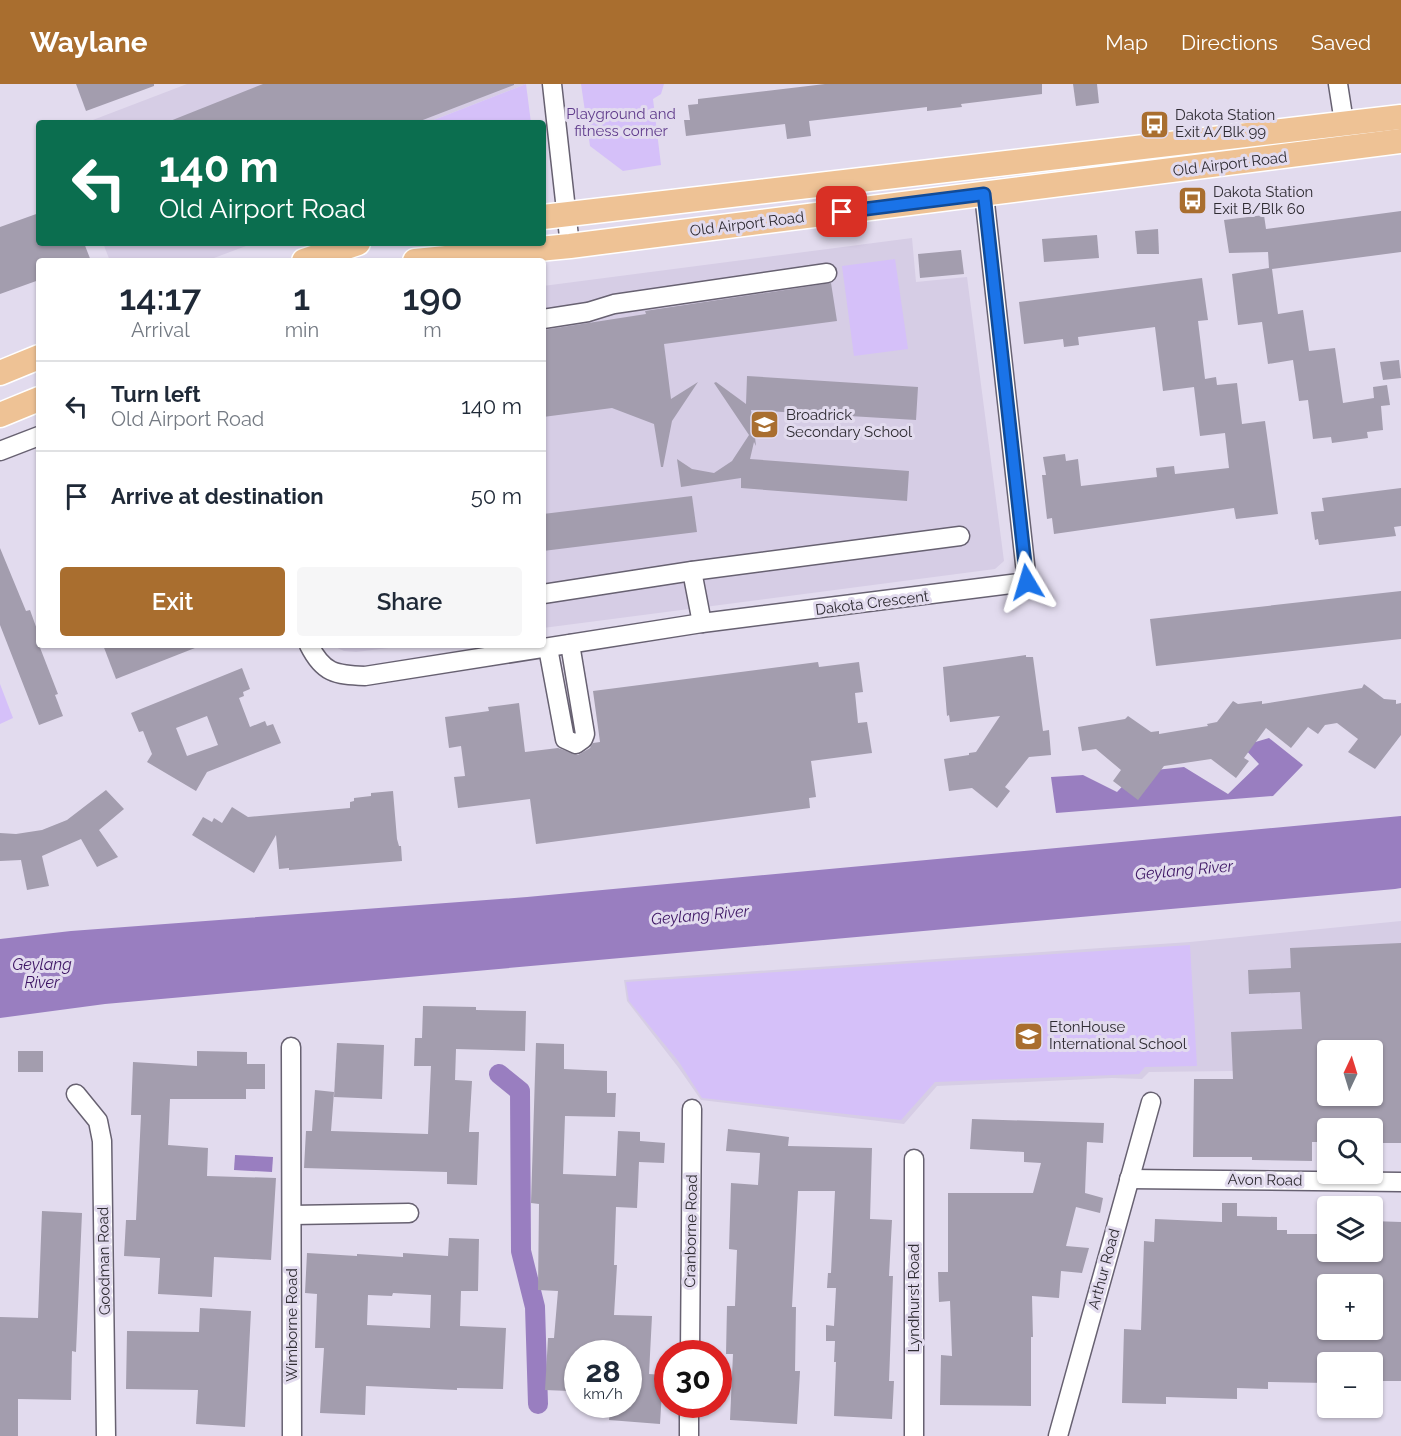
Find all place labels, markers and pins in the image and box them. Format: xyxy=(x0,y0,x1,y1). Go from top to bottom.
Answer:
place label: Dakota Station Exit A/Blk 99 xyxy=(1175,106,1275,141)
bus stop icon: Dakota Station Exit A/Blk 99 xyxy=(1138,108,1170,140)
place label: Dakota Station Exit B/Blk 60 xyxy=(1213,183,1313,218)
bus stop icon: Dakota Station Exit B/Blk 60 xyxy=(1176,185,1208,217)
pin xyxy=(816,186,867,237)
place label: Broadrick Secondary School xyxy=(786,406,913,441)
school or university icon: Broadrick Secondary School xyxy=(749,408,781,440)
place label: EtonHouse International School xyxy=(1049,1018,1188,1053)
school or university icon: EtonHouse International School xyxy=(1012,1020,1044,1052)

